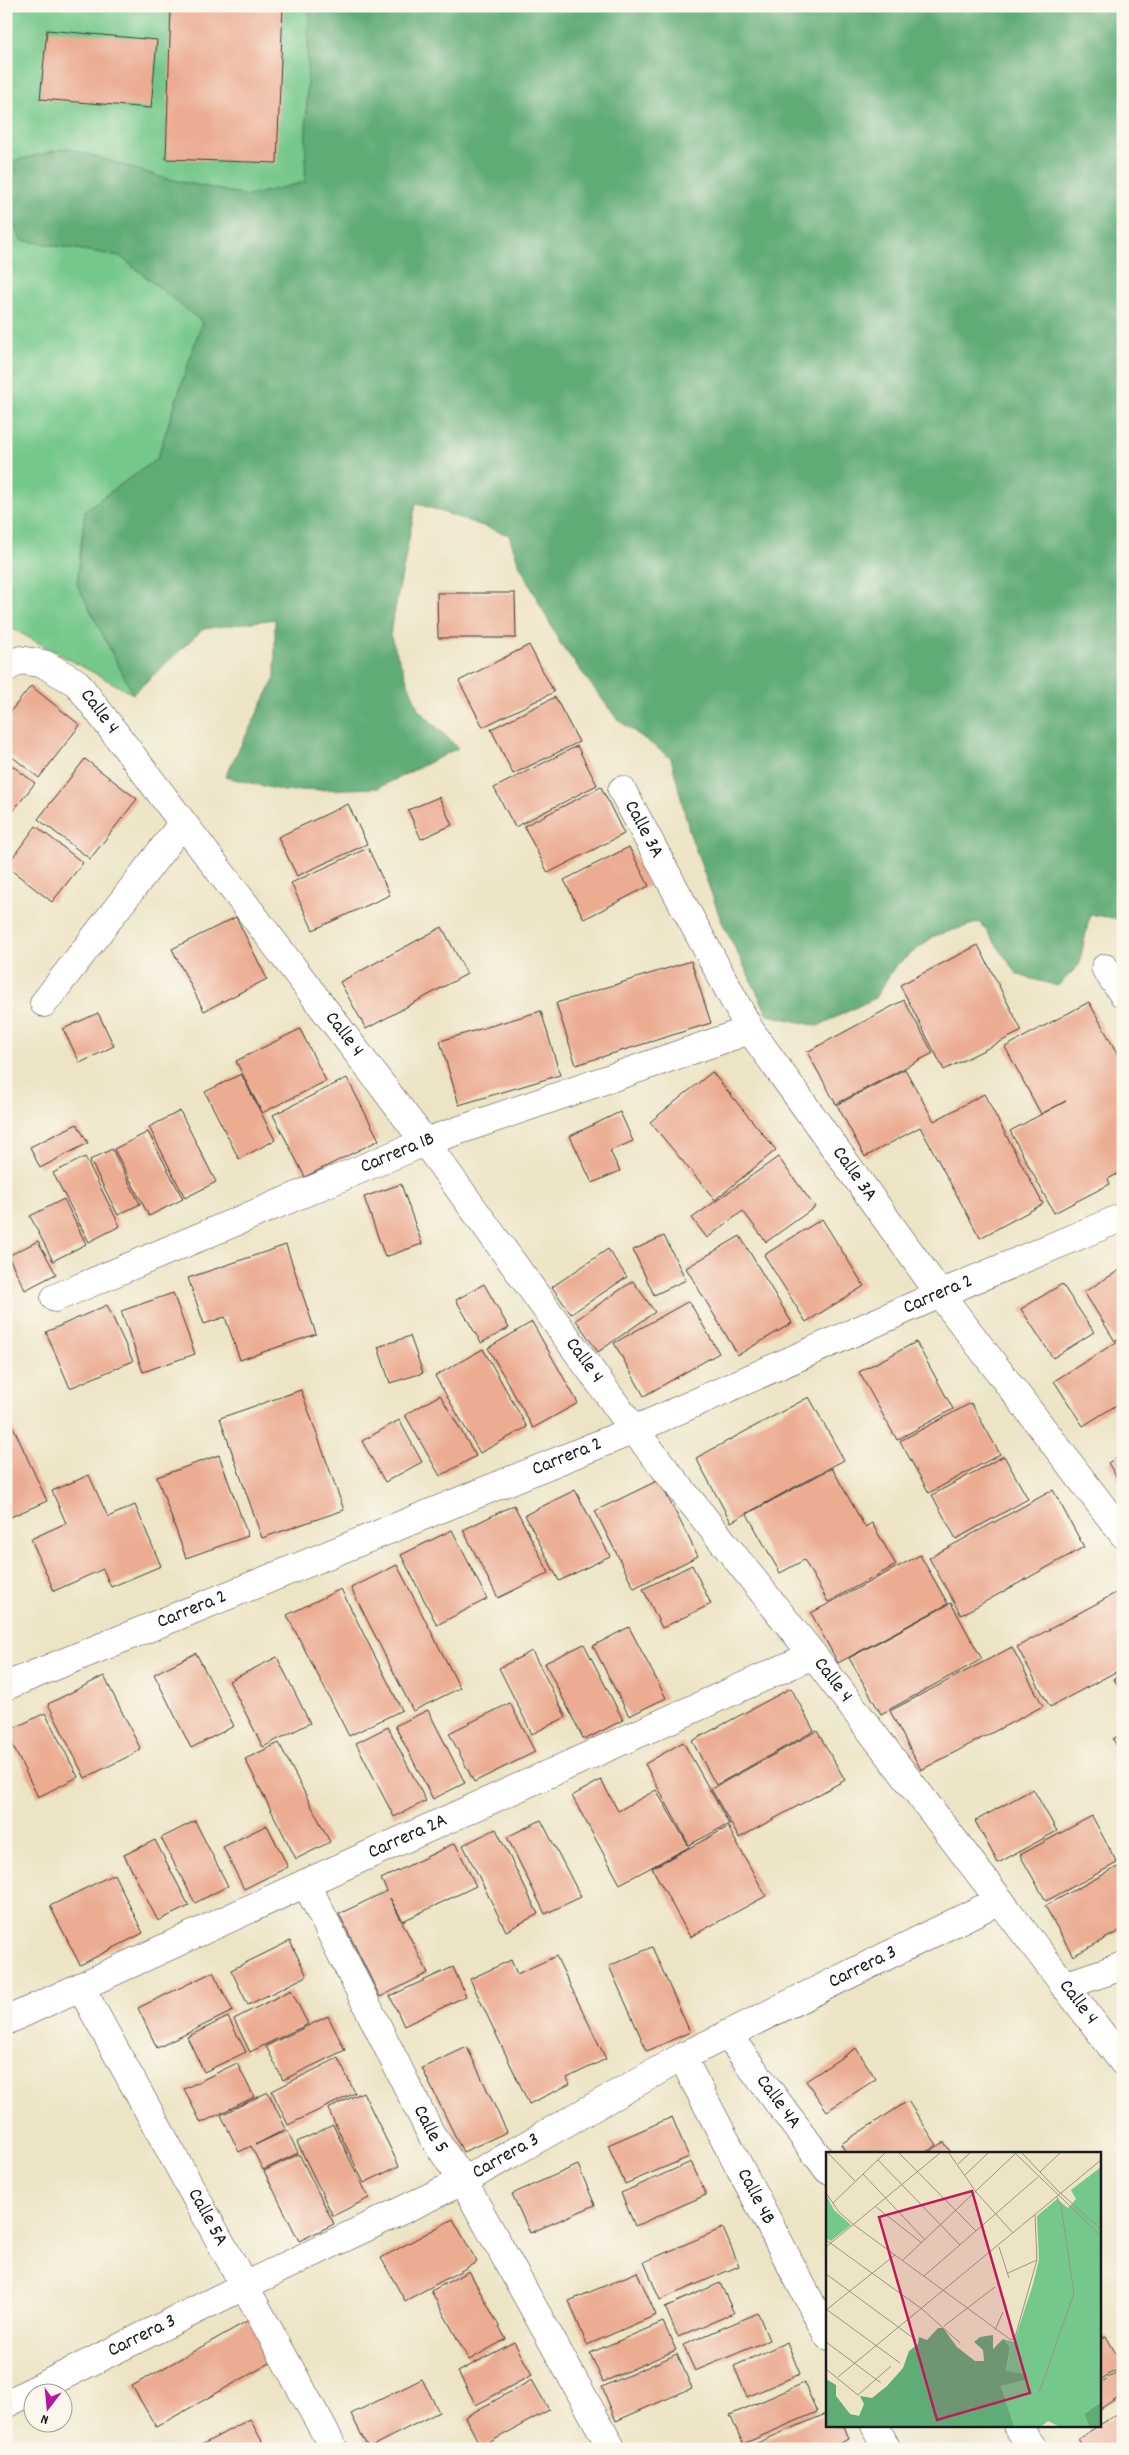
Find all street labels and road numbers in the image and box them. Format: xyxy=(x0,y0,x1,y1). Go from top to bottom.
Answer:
street label: Calle 4 xyxy=(73,683,125,741)
street label: Calle 3A xyxy=(616,796,670,864)
street label: Calle 4 xyxy=(317,1006,370,1063)
street label: Carrera 1B xyxy=(356,1126,439,1182)
street label: Calle 3A xyxy=(824,1141,884,1208)
street label: Carrera 2 xyxy=(899,1268,977,1322)
street label: Calle 4 xyxy=(558,1332,610,1390)
street label: Carrera 2 xyxy=(528,1430,606,1484)
street label: Carrera 2 xyxy=(153,1583,231,1637)
street label: Calle 4 xyxy=(806,1652,859,1709)
street label: Carrera 2A xyxy=(364,1807,452,1867)
street label: Carrera 3 xyxy=(824,1939,902,1996)
street label: Calle 4 xyxy=(1051,1974,1104,2031)
street label: Calle 4A xyxy=(748,2069,807,2135)
street label: Calle 5 xyxy=(405,2101,455,2160)
street label: Carrera 3 xyxy=(467,2126,545,2187)
street label: Calle 4B xyxy=(729,2164,782,2230)
street label: Calle 5A xyxy=(180,2184,234,2252)
street label: Carrera 3 xyxy=(103,2308,181,2365)

